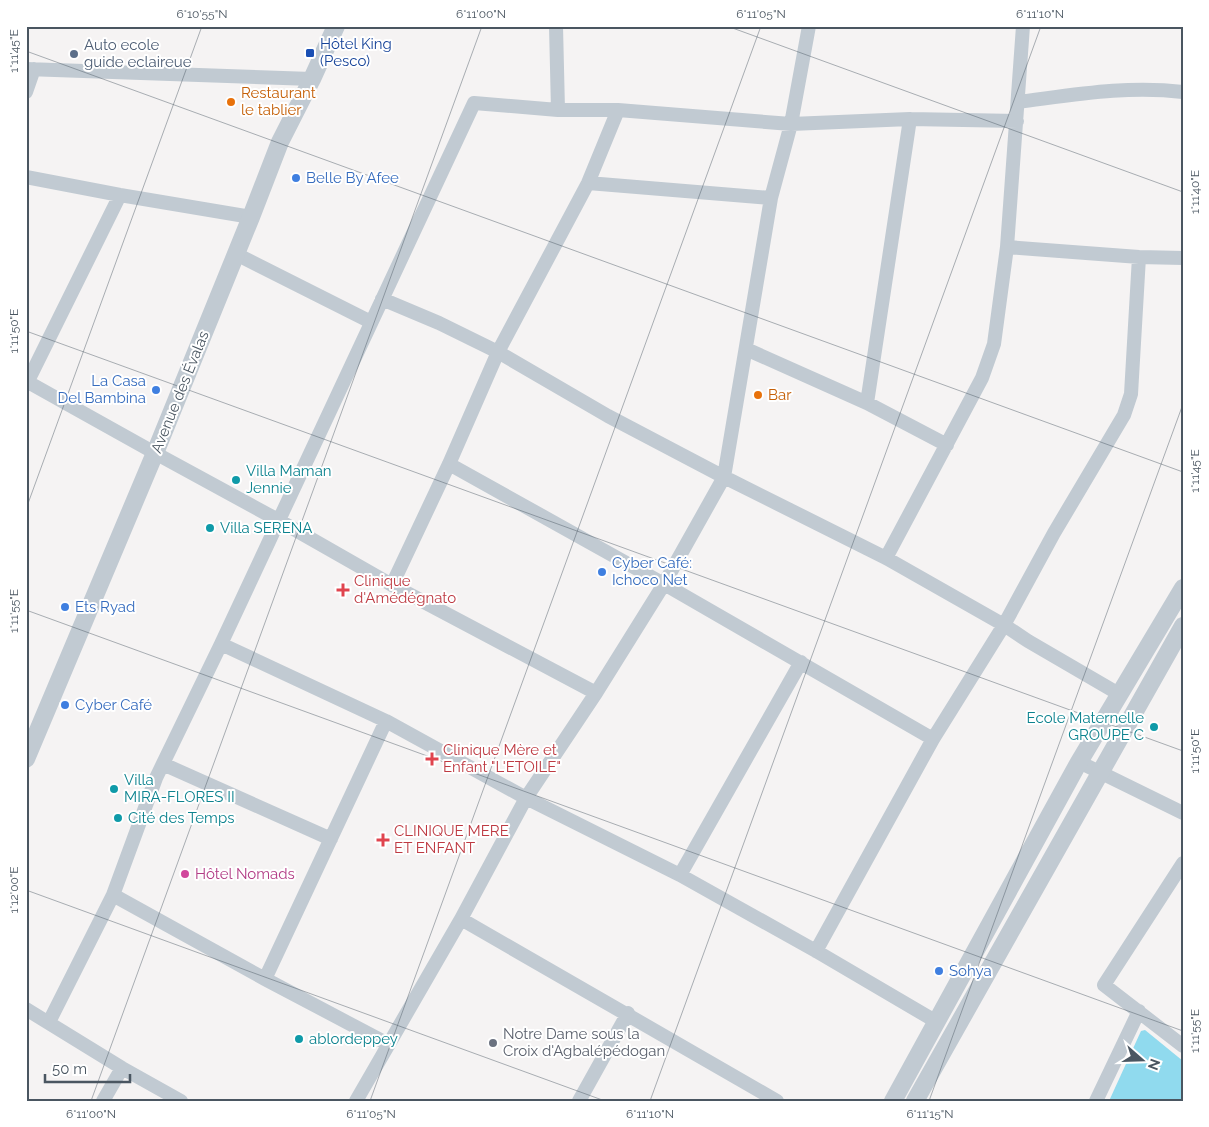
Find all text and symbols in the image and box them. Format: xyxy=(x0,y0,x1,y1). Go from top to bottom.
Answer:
text: 6°10'55"N xyxy=(177,7,227,21)
text: 6°11'00"N xyxy=(456,7,506,21)
text: 6°11'05"N xyxy=(736,7,786,21)
text: 6°11'10"N xyxy=(1016,7,1064,21)
text: 1°11'45"E xyxy=(7,29,21,73)
place label: Hôtel King (Pesco) xyxy=(320,35,392,70)
place label: Auto ecole guide eclaireue xyxy=(84,36,192,71)
marker: Hôtel King (Pesco) xyxy=(304,47,316,59)
marker: Auto ecole guide eclaireue xyxy=(68,48,80,60)
place label: Restaurant le tablier xyxy=(241,84,316,119)
marker: Restaurant le tablier xyxy=(225,96,237,108)
place label: Belle By Afee xyxy=(306,169,399,187)
text: 1°11'40"E xyxy=(1188,170,1202,214)
marker: Belle By Afee xyxy=(290,172,302,184)
text: 1°11'50"E xyxy=(7,309,21,353)
street label: Avenue des Évalas xyxy=(147,328,213,456)
place label: La Casa Del Bambina xyxy=(58,372,146,407)
marker: La Casa Del Bambina xyxy=(150,384,162,396)
place label: Bar xyxy=(768,386,792,404)
marker: Bar xyxy=(752,389,764,401)
text: 1°11'45"E xyxy=(1188,449,1202,493)
place label: Villa Maman Jennie xyxy=(246,462,332,497)
marker: Villa Maman Jennie xyxy=(230,474,242,486)
place label: Villa SERENA xyxy=(220,519,313,537)
marker: Villa SERENA xyxy=(204,522,216,534)
place label: Cyber Café: Ichoco Net xyxy=(612,554,692,589)
marker: Cyber Café: Ichoco Net xyxy=(596,566,608,578)
place label: Clinique d'Amédégnato xyxy=(354,572,456,607)
marker: Clinique d'Amédégnato xyxy=(336,583,350,597)
text: 1°11'55"E xyxy=(7,589,21,633)
place label: Ets Ryad xyxy=(75,598,135,616)
marker: Ets Ryad xyxy=(59,601,71,613)
place label: Cyber Café xyxy=(75,696,152,714)
marker: Cyber Café xyxy=(59,699,71,711)
place label: Ecole Maternelle GROUPE C xyxy=(1027,709,1144,744)
marker: Ecole Maternelle GROUPE C xyxy=(1148,721,1160,733)
text: 1°11'50"E xyxy=(1188,729,1202,773)
place label: Clinique Mère et Enfant "L'ETOILE" xyxy=(443,741,561,776)
marker: Clinique Mère et Enfant "L'ETOILE" xyxy=(425,752,439,766)
place label: Villa MIRA-FLORES II xyxy=(124,771,235,806)
marker: Villa MIRA-FLORES II xyxy=(108,783,120,795)
place label: Cité des Temps xyxy=(128,809,234,827)
marker: Cité des Temps xyxy=(112,812,124,824)
place label: CLINIQUE MERE ET ENFANT xyxy=(394,822,509,857)
marker: CLINIQUE MERE ET ENFANT xyxy=(376,833,390,847)
place label: Hôtel Nomads xyxy=(195,865,295,883)
text: 1°12'00"E xyxy=(7,866,21,914)
marker: Hôtel Nomads xyxy=(179,868,191,880)
place label: Sohya xyxy=(949,962,992,980)
marker: Sohya xyxy=(933,965,945,977)
text: 1°11'55"E xyxy=(1188,1009,1202,1053)
place label: Notre Dame sous la Croix d'Agbalépédogan xyxy=(503,1025,665,1060)
place label: ablordeppey xyxy=(309,1030,398,1048)
marker: ablordeppey xyxy=(293,1033,305,1045)
north arrow xyxy=(1116,1034,1166,1084)
marker: Notre Dame sous la Croix d'Agbalépédogan xyxy=(487,1037,499,1049)
scale bar xyxy=(45,1052,130,1084)
text: N xyxy=(1145,1057,1164,1072)
text: 50 m xyxy=(52,1060,87,1078)
text: 6°11'00"N xyxy=(66,1107,116,1121)
text: 6°11'05"N xyxy=(346,1107,396,1121)
text: 6°11'10"N xyxy=(626,1107,674,1121)
text: 6°11'15"N xyxy=(906,1107,954,1121)

